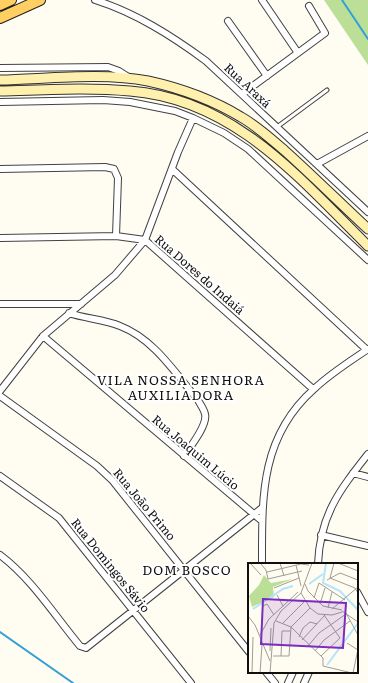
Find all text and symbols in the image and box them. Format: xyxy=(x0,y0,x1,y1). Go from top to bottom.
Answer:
street label: Rua Araxá xyxy=(220,58,276,112)
street label: Rua Dores do Indaiá xyxy=(151,230,249,318)
district label: VILA NOSSA SENHORA AUXILIADORA xyxy=(97,370,265,404)
street label: Rua Joaquim Lúcio xyxy=(148,410,244,494)
street label: Rua João Primo xyxy=(109,464,181,544)
street label: Rua Domingos Sávio xyxy=(67,514,155,616)
district label: DOM BOSCO xyxy=(142,560,232,579)
inset map xyxy=(248,563,358,673)

